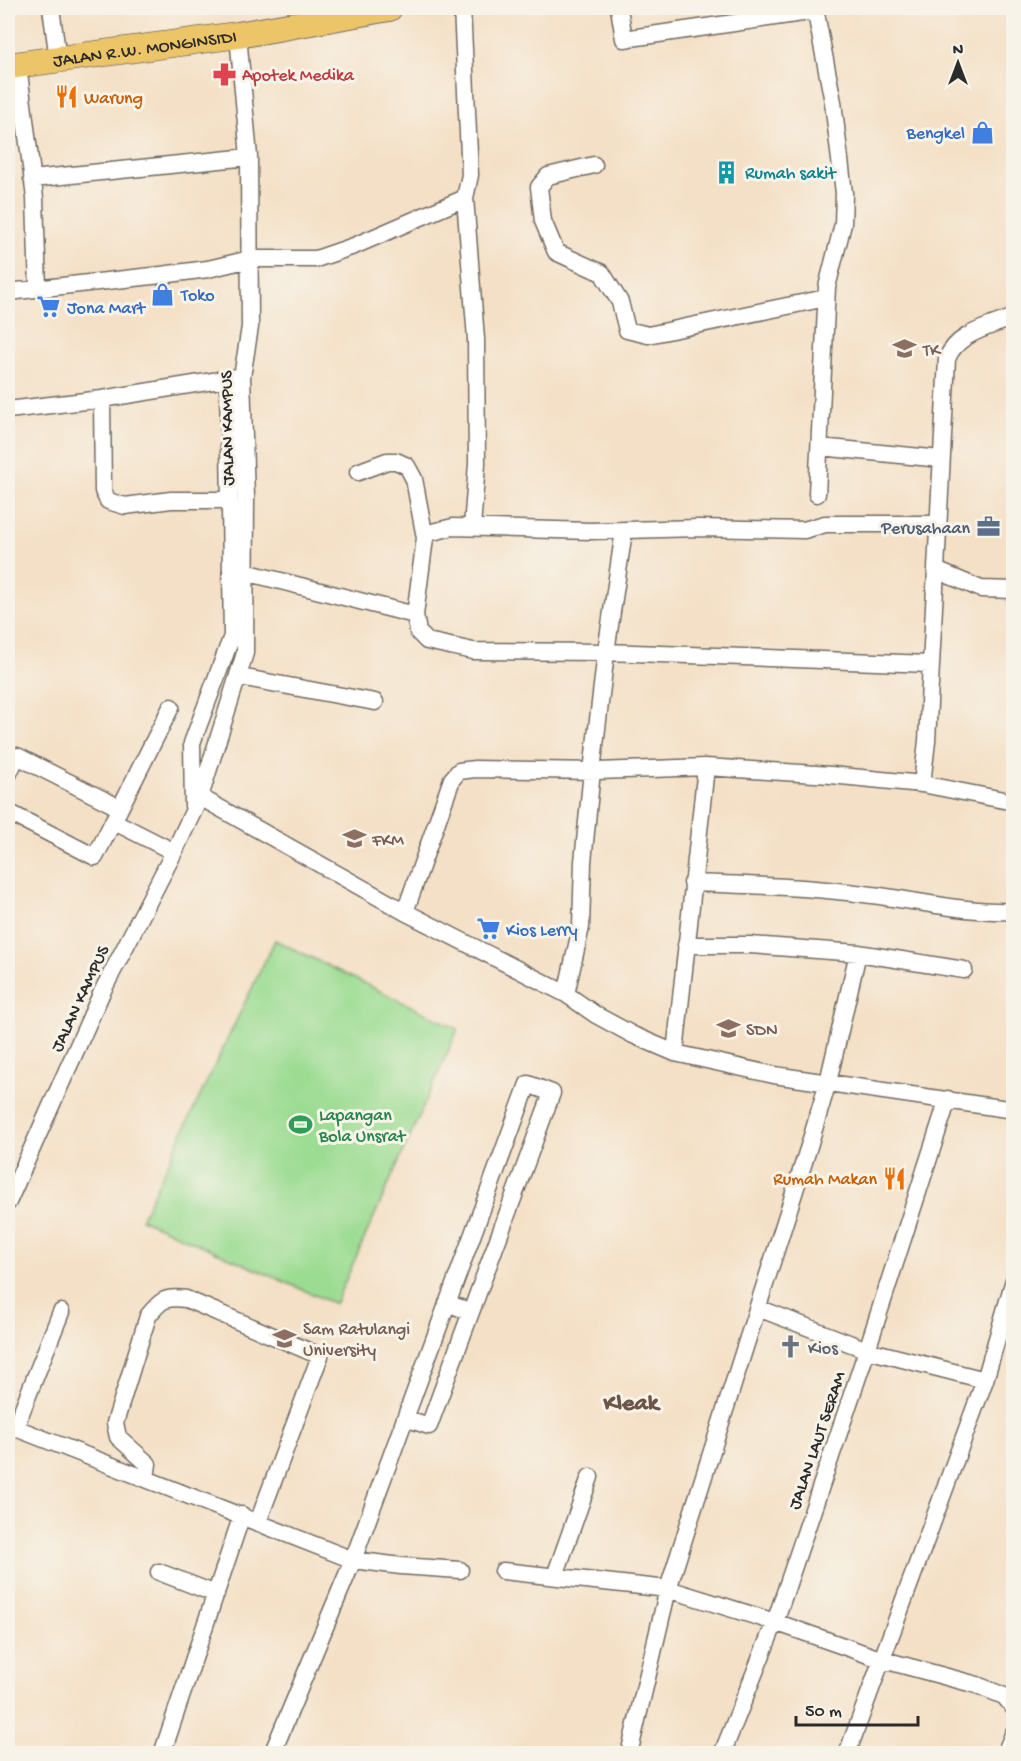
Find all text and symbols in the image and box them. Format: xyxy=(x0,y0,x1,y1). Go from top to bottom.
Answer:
street label: JALAN R.W. MONGINSIDI xyxy=(52,27,238,73)
north arrow xyxy=(928,33,988,93)
text: N xyxy=(953,42,964,61)
pharmacy icon: Apotek Medika xyxy=(211,61,237,87)
place label: Apotek Medika xyxy=(242,66,355,87)
restaurant icon: Warung xyxy=(53,84,79,110)
place label: Warung xyxy=(84,89,143,110)
shop icon: Bengkel xyxy=(970,119,996,145)
place label: Bengkel xyxy=(905,124,965,145)
building icon: Rumah sakit xyxy=(714,159,740,185)
place label: Rumah sakit xyxy=(745,164,837,185)
shop icon: Toko xyxy=(150,281,176,307)
place label: Toko xyxy=(180,286,215,307)
supermarket icon: Jona Mart xyxy=(36,294,62,320)
place label: Jona Mart xyxy=(67,299,147,320)
school or university icon: TK xyxy=(892,336,918,362)
place label: TK xyxy=(922,341,942,362)
street label: JALAN KAMPUS xyxy=(217,370,240,486)
office icon: Perusahaan xyxy=(975,514,1001,540)
place label: Perusahaan xyxy=(880,519,970,540)
school or university icon: FKM xyxy=(341,826,367,852)
place label: FKM xyxy=(371,831,404,852)
supermarket icon: Kios Lerry xyxy=(475,916,501,942)
place label: Kios Lerry xyxy=(506,921,578,942)
street label: JALAN KAMPUS xyxy=(47,942,115,1056)
school or university icon: SDN xyxy=(715,1016,741,1042)
place label: SDN xyxy=(746,1021,778,1042)
place label: Lapangan Bola Unsrat xyxy=(318,1106,407,1148)
sports icon: Lapangan Bola Unsrat xyxy=(288,1111,314,1137)
restaurant icon: Rumah Makan xyxy=(882,1165,908,1191)
place label: Rumah Makan xyxy=(773,1170,877,1191)
place label: Sam Ratulangi University xyxy=(303,1320,410,1362)
school or university icon: Sam Ratulangi University xyxy=(272,1325,298,1351)
church icon: Kios xyxy=(777,1334,803,1360)
place label: Kios xyxy=(808,1339,839,1360)
street label: JALAN LAUT SERAM xyxy=(785,1369,852,1512)
district label: Kleak xyxy=(603,1390,662,1419)
scale bar xyxy=(796,1689,918,1727)
text: 50 m xyxy=(805,1702,842,1723)

